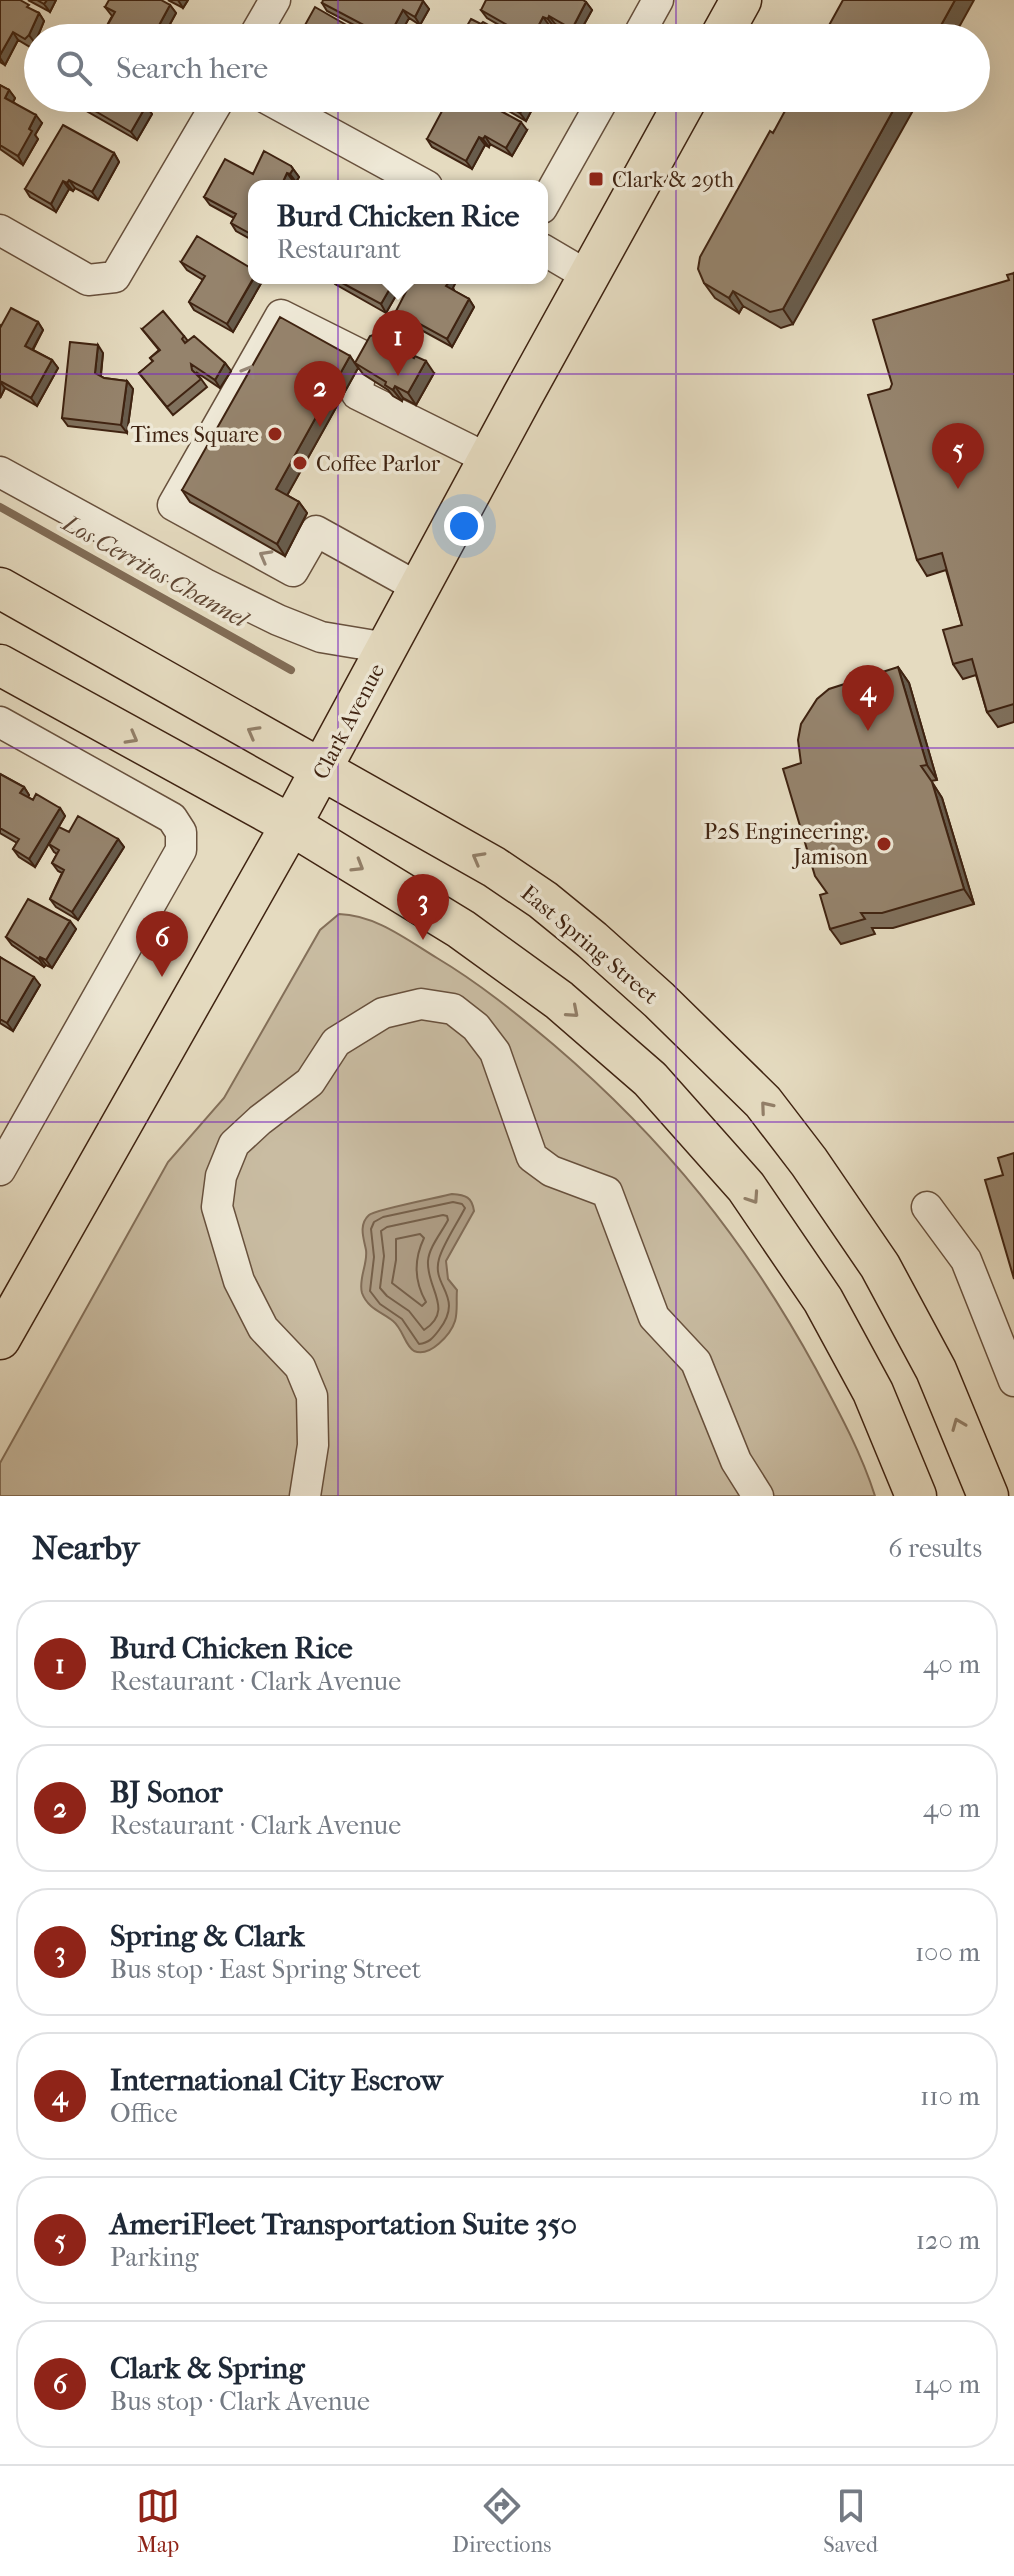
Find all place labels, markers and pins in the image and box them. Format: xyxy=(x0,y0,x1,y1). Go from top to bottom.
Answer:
place label: Clark & 29th xyxy=(612,167,735,193)
marker: Clark & 29th xyxy=(587,170,605,188)
pin: 1 xyxy=(372,310,424,376)
pin: 2 xyxy=(294,361,346,427)
place label: Times Square xyxy=(131,422,259,448)
pin: 5 xyxy=(932,423,984,489)
marker: Times Square xyxy=(266,425,284,443)
place label: Coffee Parlor xyxy=(316,451,441,477)
marker: Coffee Parlor xyxy=(291,454,309,472)
pin: 4 xyxy=(842,665,894,731)
place label: P2S Engineering. Jamison xyxy=(704,819,868,870)
marker: P2S Engineering. Jamison xyxy=(875,835,893,853)
pin: 3 xyxy=(397,874,449,940)
pin: 6 xyxy=(136,911,188,977)

